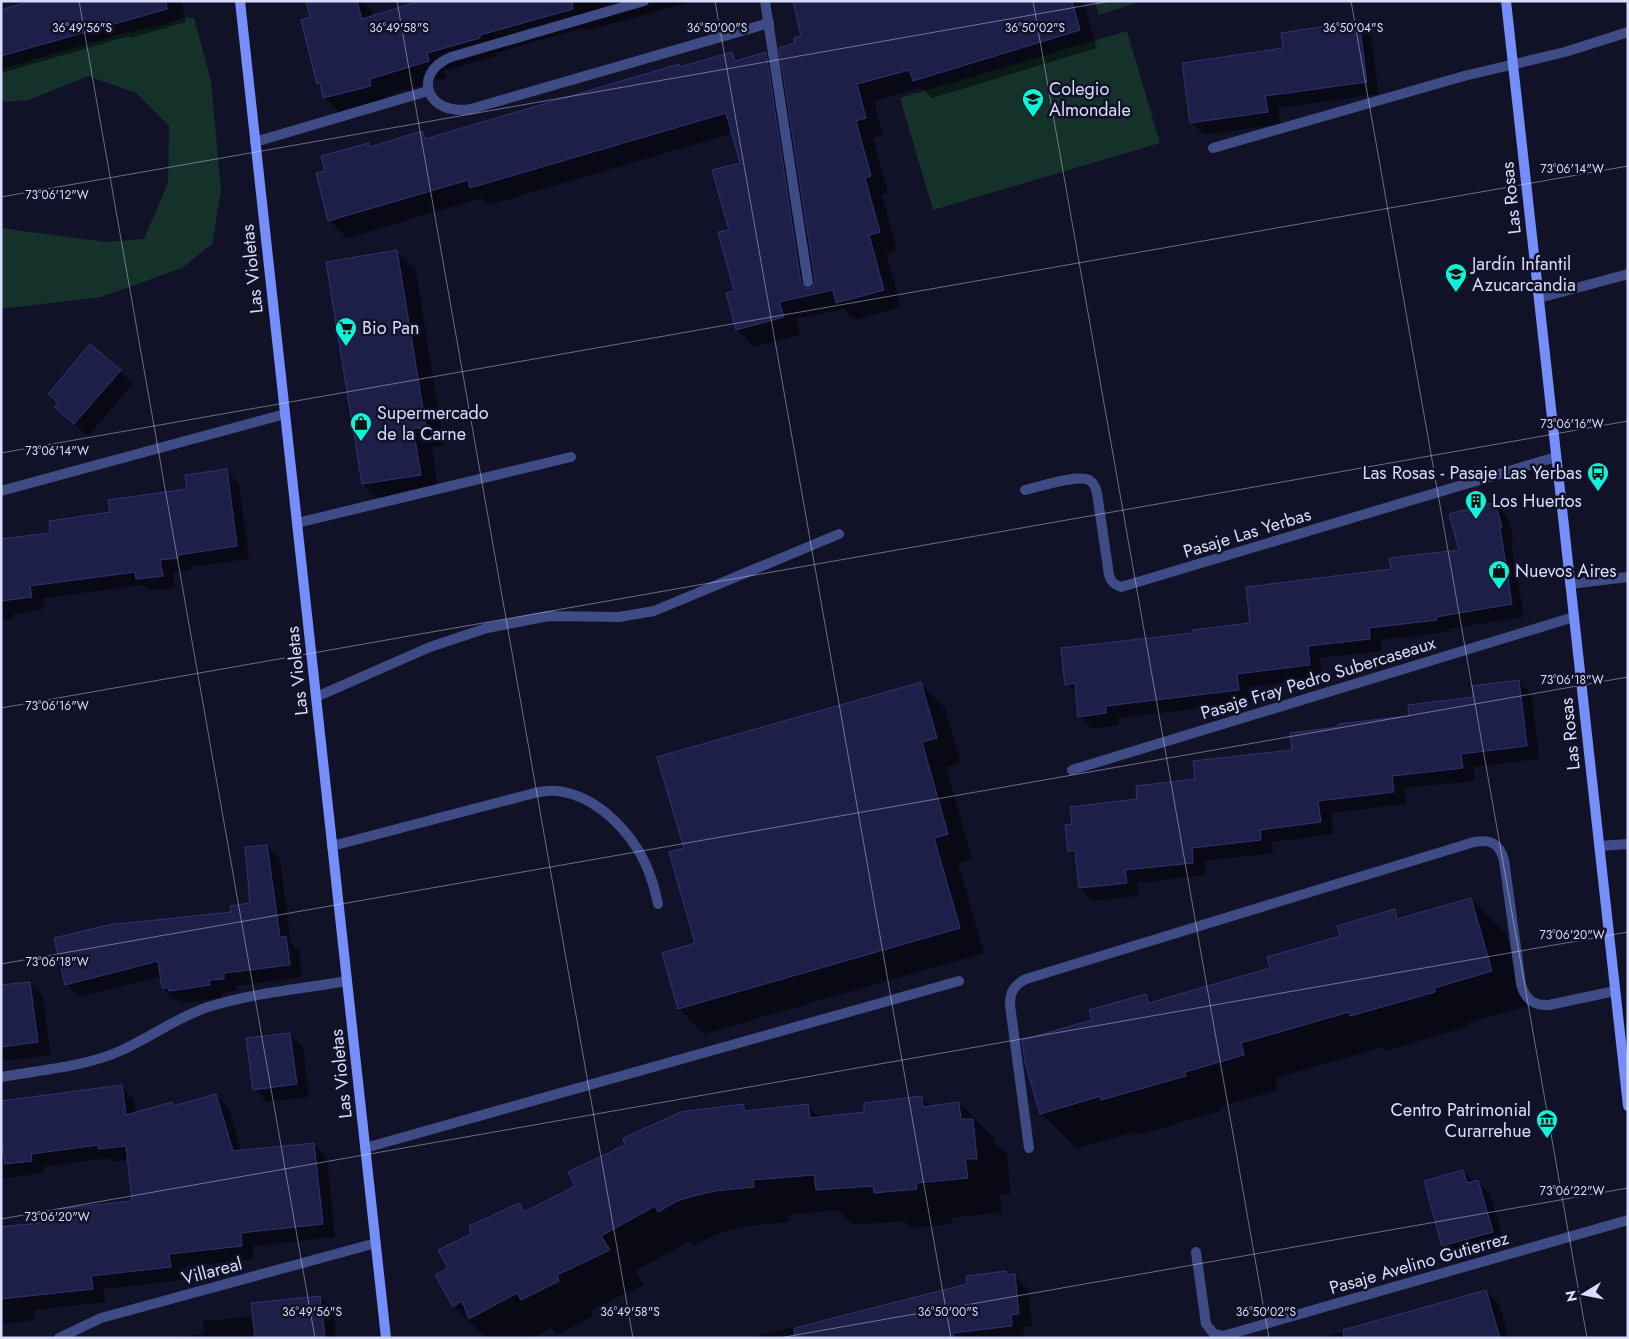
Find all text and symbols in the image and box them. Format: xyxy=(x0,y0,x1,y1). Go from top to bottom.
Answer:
text: 36°49'56"S xyxy=(52,19,112,37)
text: 36°49'58"S xyxy=(369,19,429,37)
text: 36°50'00"S xyxy=(687,19,748,37)
text: 36°50'02"S xyxy=(1005,19,1066,37)
text: 36°50'04"S xyxy=(1323,19,1384,37)
place label: Colegio Almondale xyxy=(1049,76,1131,123)
school or university icon: Colegio Almondale xyxy=(1021,87,1045,118)
text: 73°06'14"W xyxy=(1540,160,1604,178)
street label: Las Rosas xyxy=(1494,161,1528,235)
text: 73°06'12"W xyxy=(25,186,89,204)
street label: Las Violetas xyxy=(234,223,270,315)
place label: Jardín Infantil Azucarcandia xyxy=(1470,251,1576,298)
school or university icon: Jardín Infantil Azucarcandia xyxy=(1444,262,1468,293)
place label: Bio Pan xyxy=(362,315,419,341)
supermarket icon: Bio Pan xyxy=(334,316,358,347)
place label: Supermercado de la Carne xyxy=(377,400,489,447)
shop icon: Supermercado de la Carne xyxy=(349,411,373,442)
text: 73°06'16"W xyxy=(1540,415,1604,433)
text: 73°06'14"W xyxy=(25,442,89,460)
place label: Las Rosas - Pasaje Las Yerbas xyxy=(1363,460,1582,486)
bus stop icon: Las Rosas - Pasaje Las Yerbas xyxy=(1586,461,1610,492)
place label: Los Huertos xyxy=(1492,488,1582,514)
building icon: Los Huertos xyxy=(1464,489,1488,520)
street label: Pasaje Las Yerbas xyxy=(1180,501,1314,565)
place label: Nuevos Aires xyxy=(1515,558,1617,584)
shop icon: Nuevos Aires xyxy=(1487,559,1511,590)
street label: Las Violetas xyxy=(279,625,315,717)
street label: Pasaje Fray Pedro Subercaseaux xyxy=(1198,630,1439,726)
text: 73°06'18"W xyxy=(1540,671,1604,689)
text: 73°06'16"W xyxy=(25,697,89,715)
street label: Las Rosas xyxy=(1553,697,1587,771)
text: 73°06'20"W xyxy=(1539,926,1605,944)
text: 73°06'18"W xyxy=(25,953,89,971)
street label: Las Violetas xyxy=(323,1028,359,1120)
place label: Centro Patrimonial Curarrehue xyxy=(1391,1097,1531,1144)
museum icon: Centro Patrimonial Curarrehue xyxy=(1535,1108,1559,1139)
text: 73°06'22"W xyxy=(1540,1182,1605,1200)
text: 73°06'20"W xyxy=(24,1208,90,1226)
street label: Pasaje Avelino Gutierrez xyxy=(1326,1225,1512,1301)
street label: Villareal xyxy=(179,1250,245,1292)
north arrow xyxy=(1559,1269,1609,1319)
text: N xyxy=(1560,1289,1582,1303)
text: 36°49'56"S xyxy=(282,1303,342,1321)
text: 36°49'58"S xyxy=(600,1303,660,1321)
text: 36°50'00"S xyxy=(918,1303,979,1321)
text: 36°50'02"S xyxy=(1236,1303,1297,1321)

